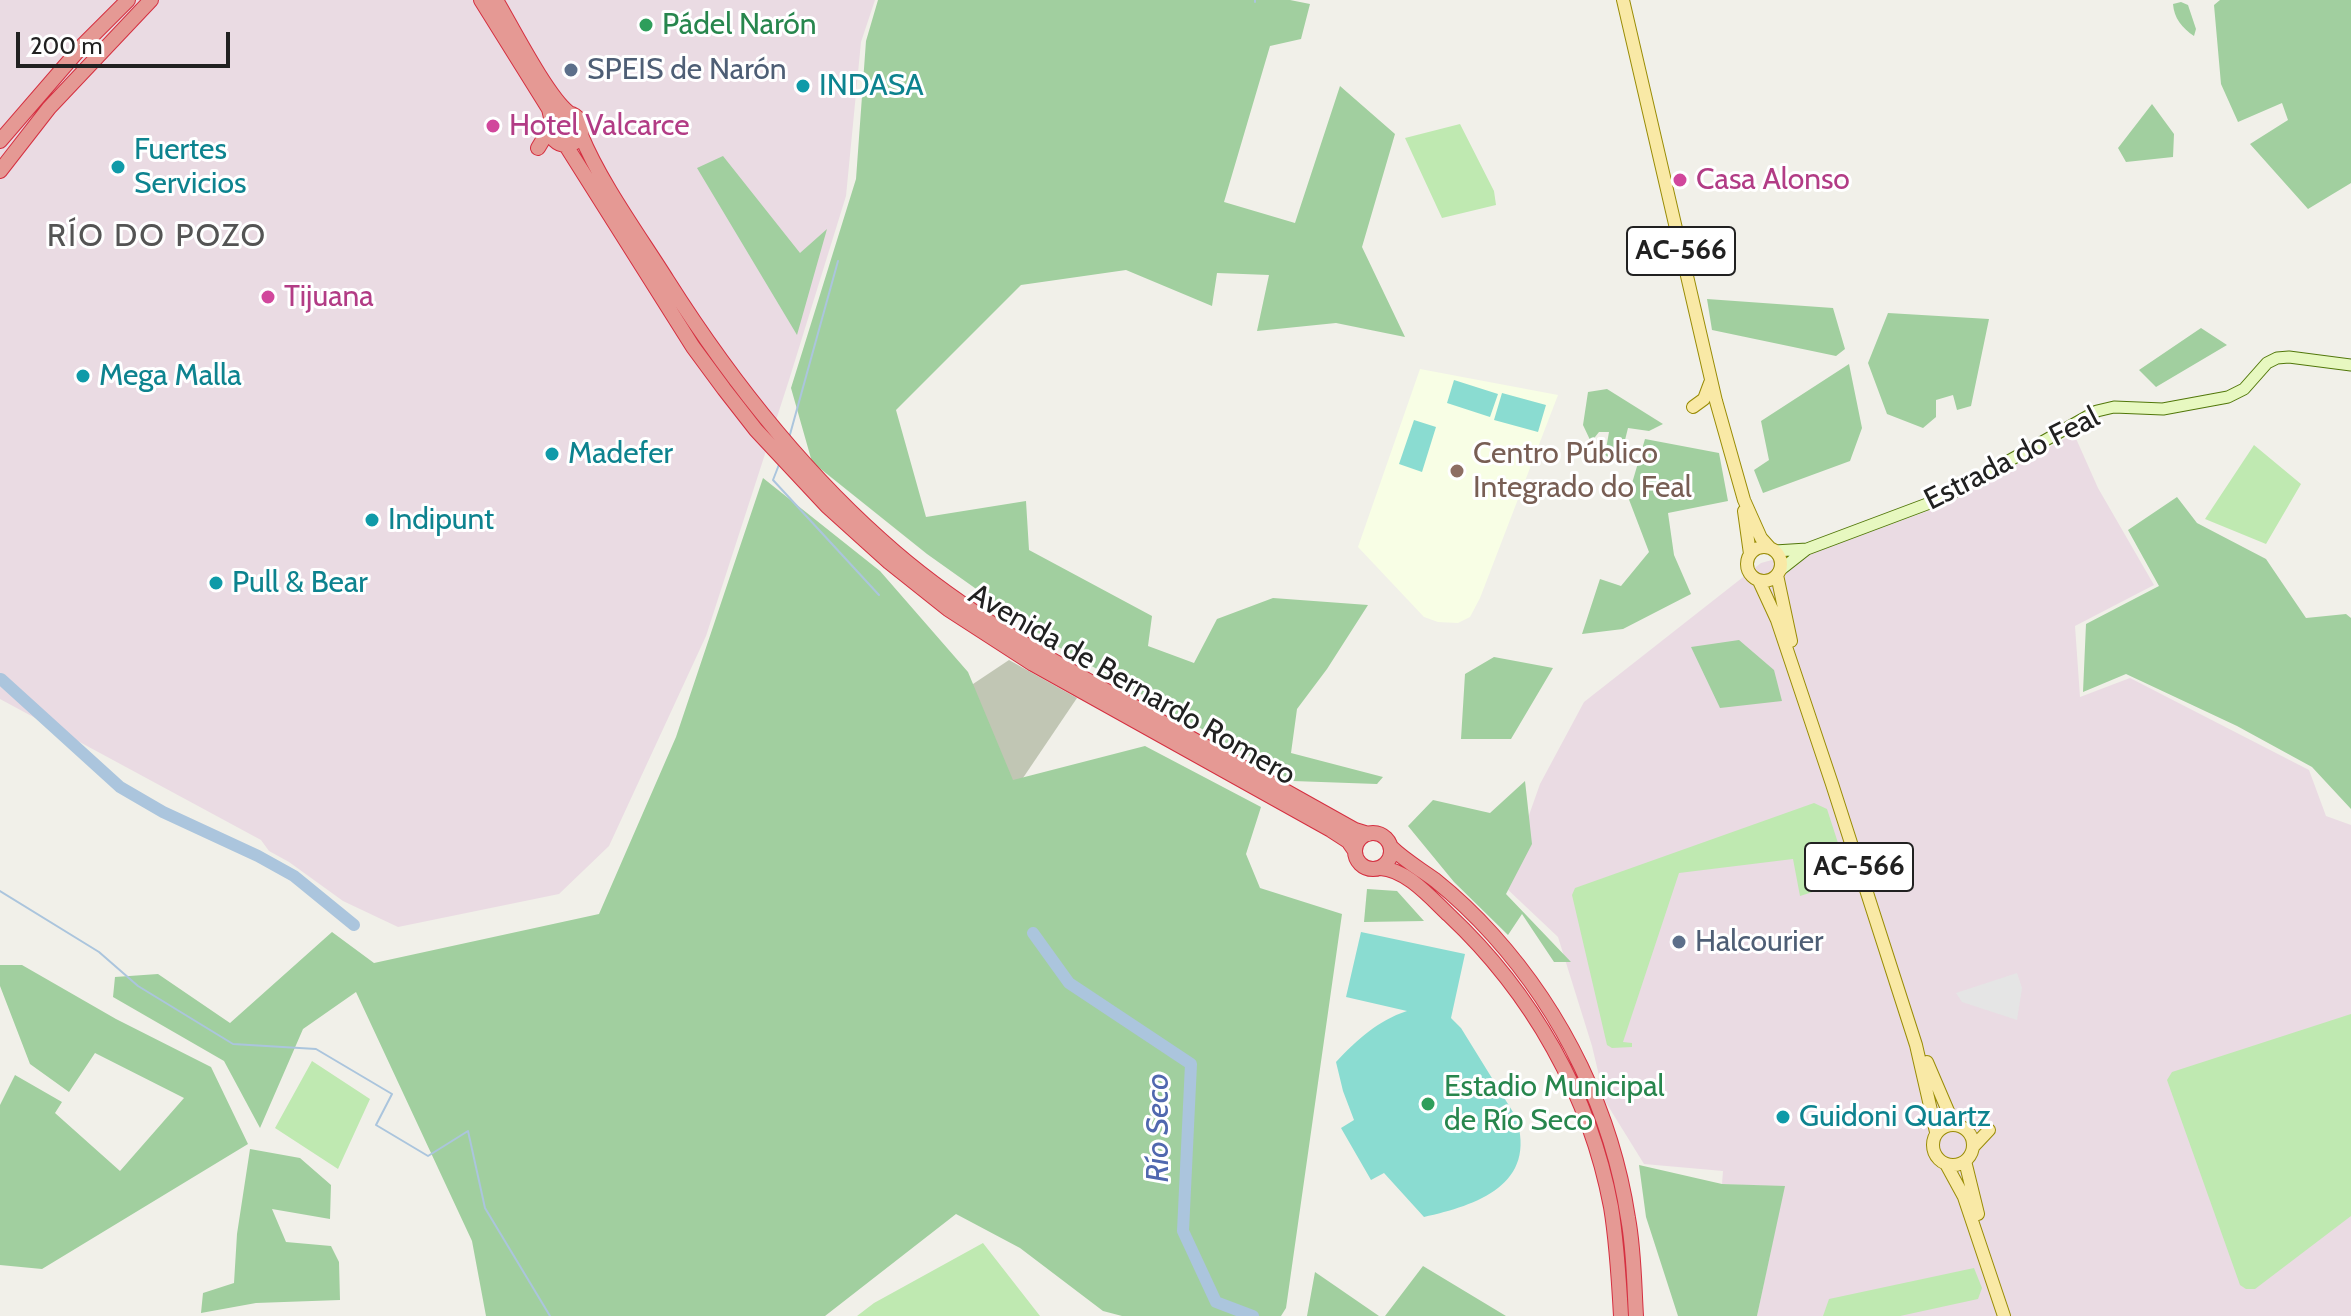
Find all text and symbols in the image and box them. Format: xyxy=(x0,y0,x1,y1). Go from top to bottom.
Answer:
place label: Pádel Narón xyxy=(662,7,817,43)
scale bar xyxy=(20,16,234,66)
marker: Pádel Narón xyxy=(637,16,655,34)
text: 200 m xyxy=(30,31,103,60)
place label: SPEIS de Narón xyxy=(587,52,787,88)
marker: SPEIS de Narón xyxy=(562,61,580,79)
place label: INDASA xyxy=(819,68,924,104)
marker: INDASA xyxy=(794,77,812,95)
place label: Hotel Valcarce xyxy=(509,108,690,144)
marker: Hotel Valcarce xyxy=(484,117,502,135)
place label: Fuertes Servicios xyxy=(134,132,246,202)
marker: Fuertes Servicios xyxy=(109,158,127,176)
place label: Casa Alonso xyxy=(1696,162,1850,198)
marker: Casa Alonso xyxy=(1671,171,1689,189)
district label: RÍO DO POZO xyxy=(47,218,267,256)
road number: AC-566 xyxy=(1627,227,1735,275)
place label: Tijuana xyxy=(284,279,374,315)
marker: Tijuana xyxy=(259,288,277,306)
place label: Mega Malla xyxy=(99,358,242,394)
marker: Mega Malla xyxy=(74,367,92,385)
street label: Estrada do Feal xyxy=(1918,399,2106,519)
place label: Madefer xyxy=(568,436,673,472)
place label: Centro Público Integrado do Feal xyxy=(1473,436,1692,506)
marker: Madefer xyxy=(543,445,561,463)
marker: Centro Público Integrado do Feal xyxy=(1448,462,1466,480)
place label: Indipunt xyxy=(388,502,494,538)
marker: Indipunt xyxy=(363,511,381,529)
place label: Pull & Bear xyxy=(232,565,368,601)
marker: Pull & Bear xyxy=(207,574,225,592)
street label: Avenida de Bernardo Romero xyxy=(962,577,1302,793)
road number: AC-566 xyxy=(1805,843,1913,891)
place label: Halcourier xyxy=(1695,924,1824,960)
marker: Halcourier xyxy=(1670,933,1688,951)
place label: Estadio Municipal de Río Seco xyxy=(1444,1069,1665,1140)
water label: Río Seco xyxy=(1140,1073,1178,1183)
marker: Estadio Municipal de Río Seco xyxy=(1419,1095,1437,1113)
place label: Guidoni Quartz xyxy=(1799,1099,1991,1135)
marker: Guidoni Quartz xyxy=(1774,1108,1792,1126)

